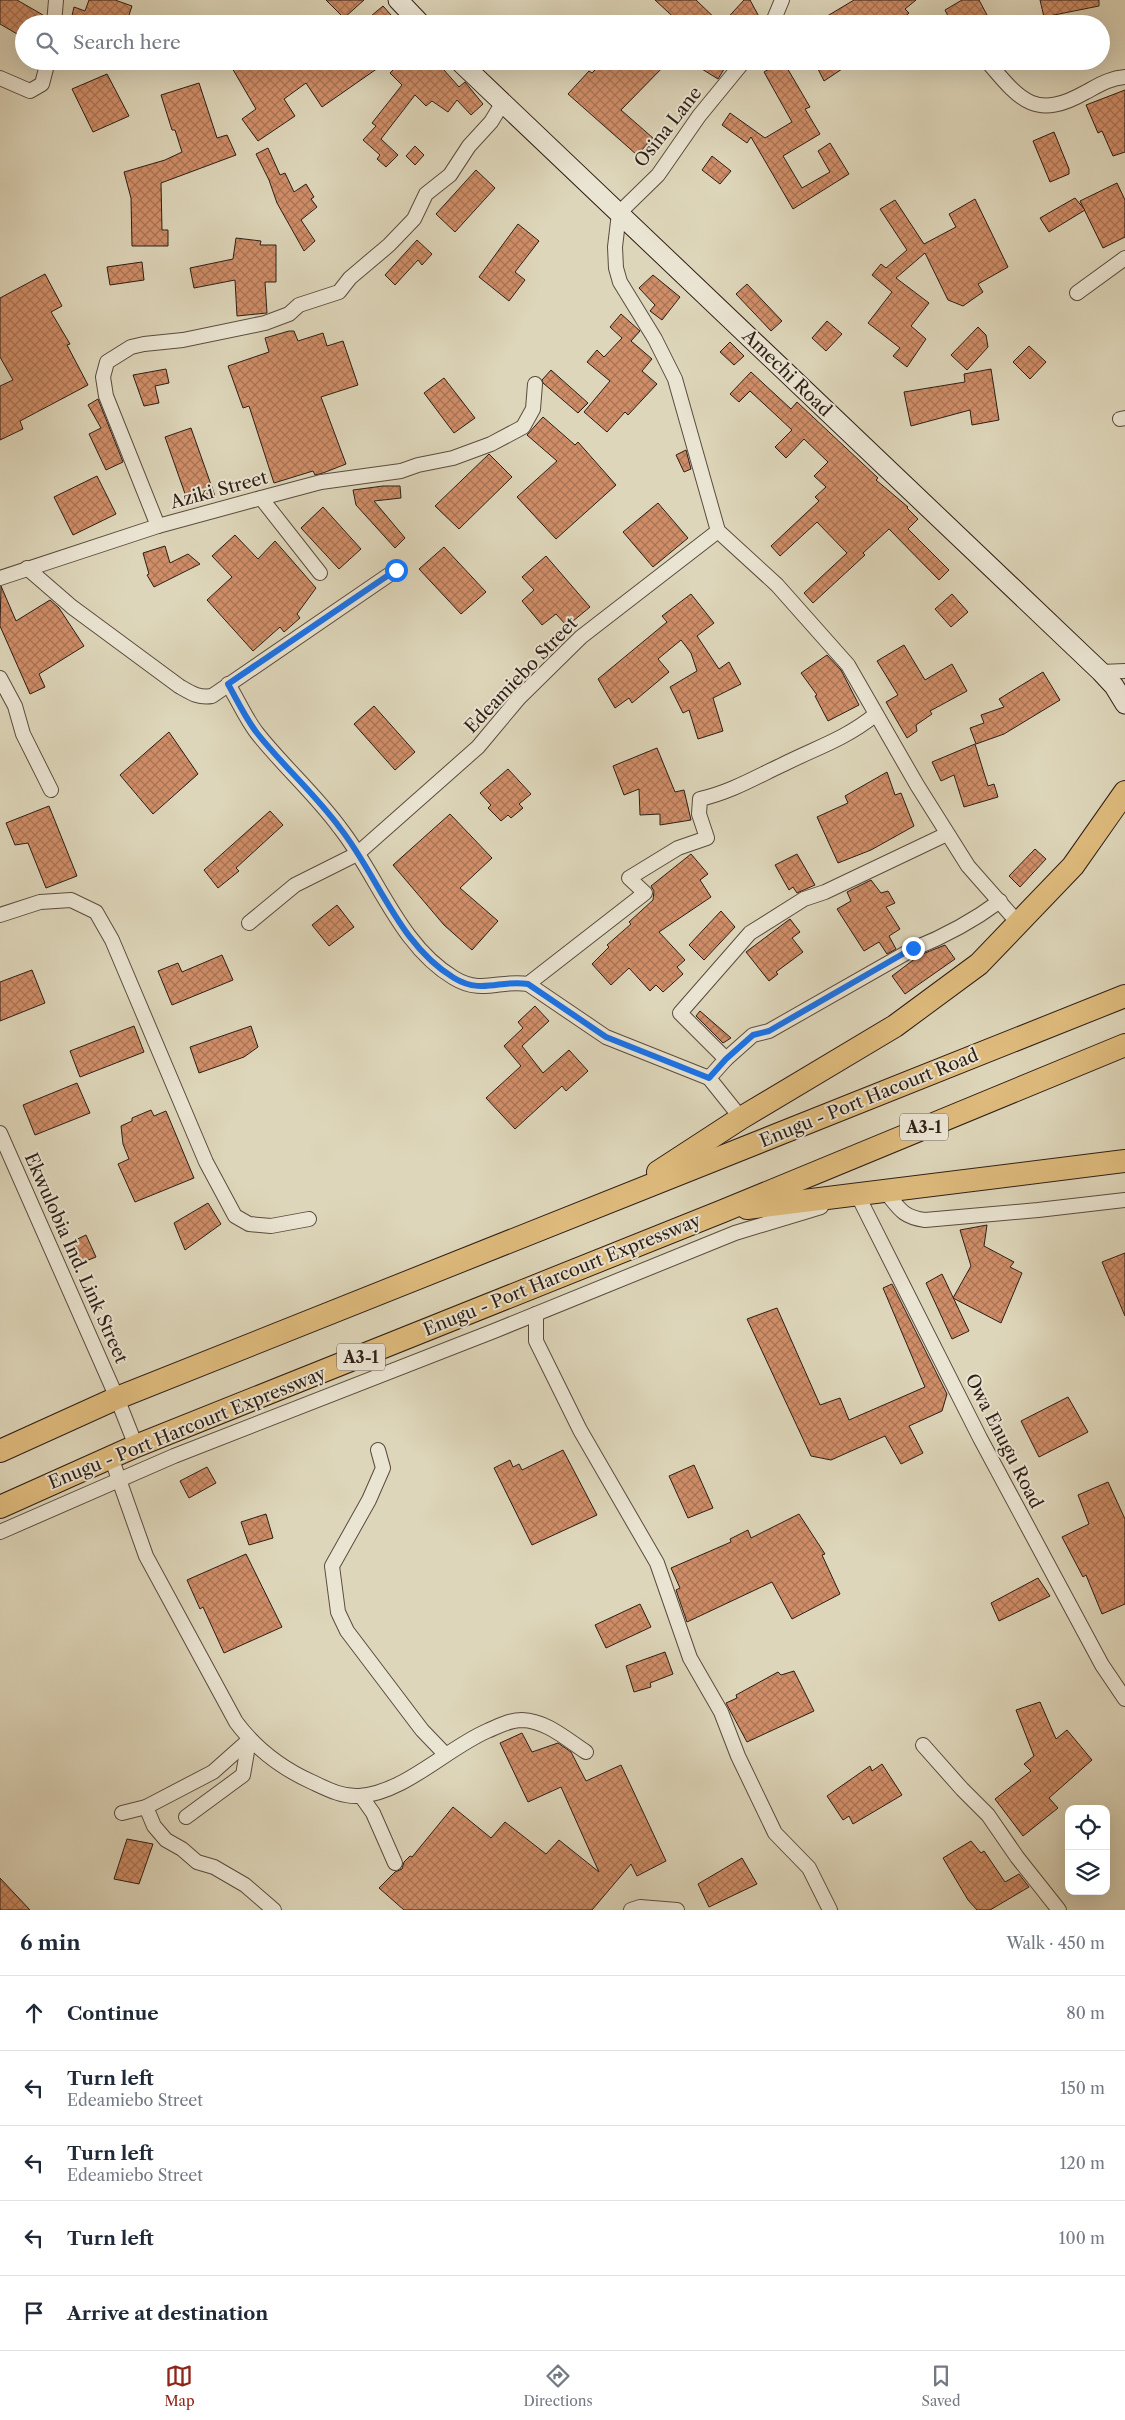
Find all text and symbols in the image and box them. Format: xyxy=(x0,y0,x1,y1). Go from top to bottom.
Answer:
search box xyxy=(15,15,1110,70)
icon: search xyxy=(33,29,61,57)
text: Search here xyxy=(73,31,181,54)
street label: Osina Lane xyxy=(630,82,706,172)
street label: Amechi Road xyxy=(737,324,836,421)
street label: Aziki Street xyxy=(167,466,271,514)
route start xyxy=(385,559,408,582)
street label: Edeamiebo Street xyxy=(460,612,582,738)
route end xyxy=(902,937,925,960)
street label: Enugu - Port Hacourt Road xyxy=(756,1044,982,1152)
road number: A3-1 xyxy=(900,1114,948,1140)
street label: Ekwulobia Ind. Link Street xyxy=(20,1149,133,1367)
street label: Enugu - Port Harcourt Expressway xyxy=(420,1209,705,1341)
road number: A3-1 xyxy=(337,1344,385,1370)
street label: Enugu - Port Harcourt Expressway xyxy=(45,1362,330,1494)
street label: Owa Enugu Road xyxy=(961,1370,1047,1512)
map controls xyxy=(1065,1805,1110,1895)
button: locate xyxy=(1065,1805,1110,1850)
button: layers xyxy=(1065,1850,1110,1895)
text: 6 min xyxy=(20,1930,81,1955)
text: Walk · 450 m xyxy=(1007,1933,1105,1953)
icon: ahead xyxy=(20,1999,48,2027)
text: Continue xyxy=(67,2002,159,2025)
text: 80 m xyxy=(1066,2003,1105,2023)
text: Turn left xyxy=(67,2067,154,2090)
icon: left xyxy=(20,2074,48,2102)
text: 150 m xyxy=(1060,2078,1105,2098)
text: Edeamiebo Street xyxy=(67,2090,203,2110)
text: Turn left xyxy=(67,2142,154,2165)
icon: left xyxy=(20,2149,48,2177)
text: 120 m xyxy=(1060,2153,1105,2173)
text: Edeamiebo Street xyxy=(67,2165,203,2185)
icon: left xyxy=(20,2224,48,2252)
text: Turn left xyxy=(67,2227,154,2250)
text: 100 m xyxy=(1059,2228,1105,2248)
icon: arrive xyxy=(20,2299,48,2327)
text: Arrive at destination xyxy=(67,2302,268,2325)
tab: Map xyxy=(164,2362,195,2410)
tab: Directions xyxy=(523,2362,593,2410)
tab: Saved xyxy=(922,2362,960,2410)

